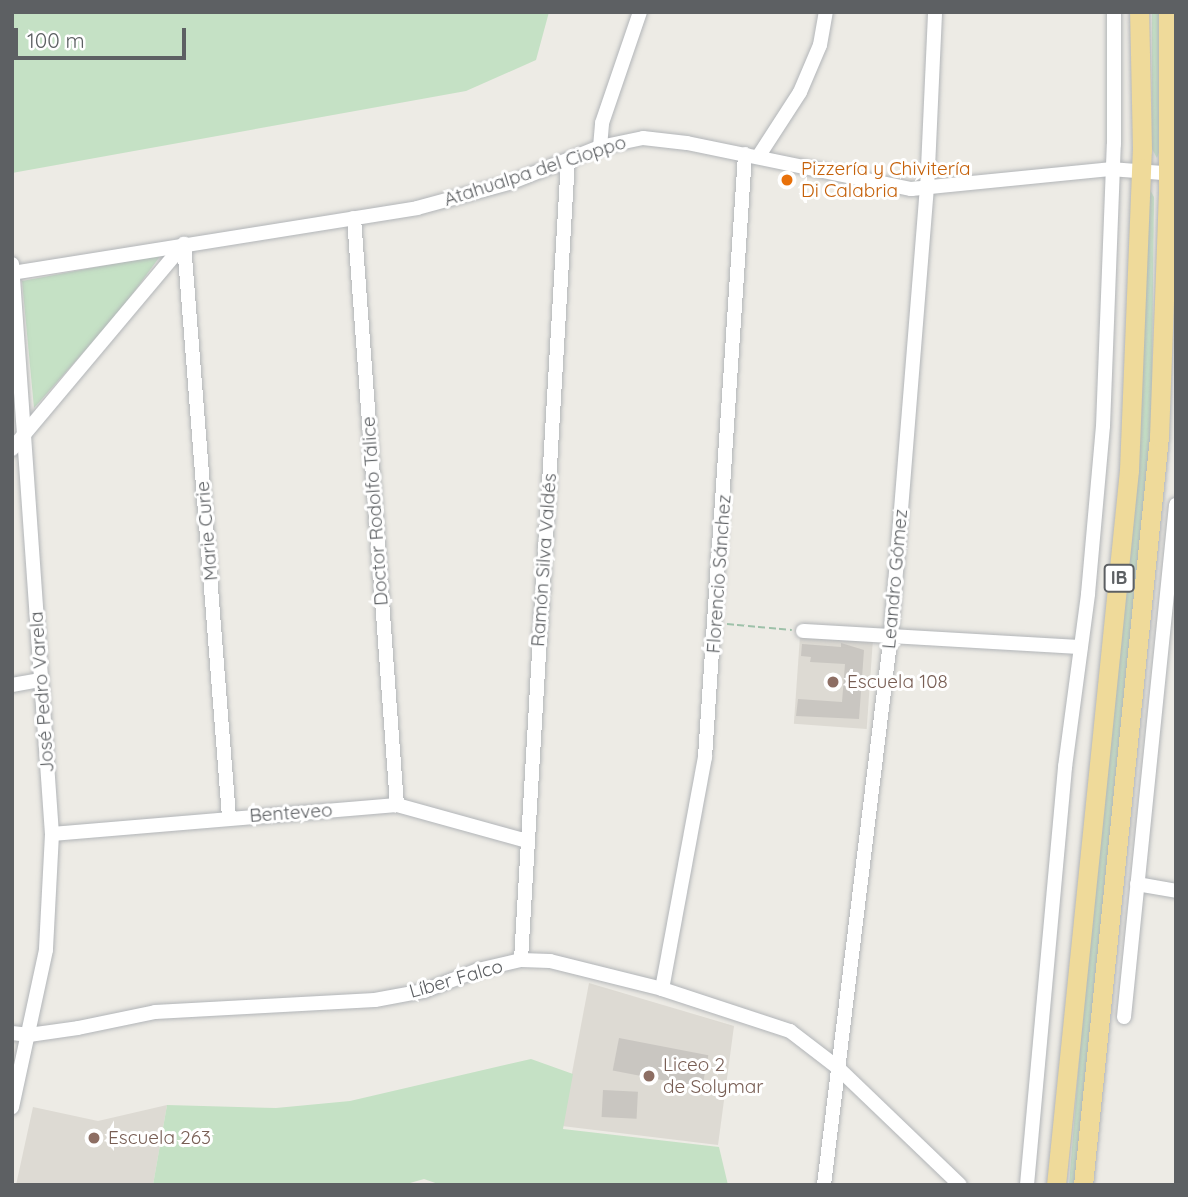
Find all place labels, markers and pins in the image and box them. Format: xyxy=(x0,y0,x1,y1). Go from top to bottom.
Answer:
place label: Pizzería y Chivitería Di Calabria xyxy=(801,158,971,202)
marker: Pizzería y Chivitería Di Calabria xyxy=(779,172,795,188)
place label: Escuela 108 xyxy=(847,671,948,693)
marker: Escuela 108 xyxy=(825,674,841,690)
place label: Liceo 2 de Solymar xyxy=(663,1054,764,1098)
marker: Liceo 2 de Solymar xyxy=(641,1068,657,1084)
place label: Escuela 263 xyxy=(108,1127,211,1149)
marker: Escuela 263 xyxy=(86,1130,102,1146)

